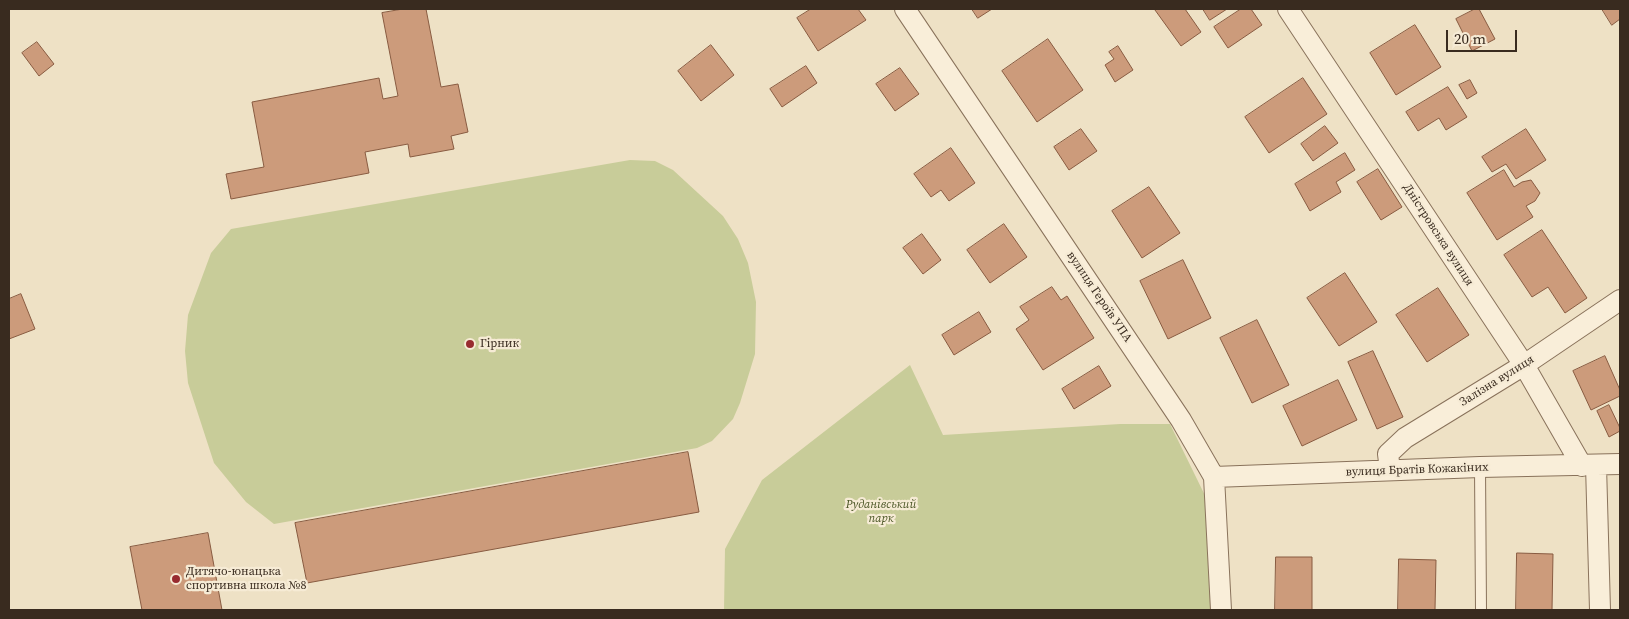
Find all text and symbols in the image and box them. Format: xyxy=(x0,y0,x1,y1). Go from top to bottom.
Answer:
scale bar xyxy=(1449,20,1520,52)
text: 20 m xyxy=(1454,28,1486,49)
street label: Дністровська вулиця xyxy=(1400,181,1476,289)
street label: вулиця Героїв УПА xyxy=(1063,249,1135,345)
place label: Гірник xyxy=(480,337,519,351)
marker: Гірник xyxy=(464,338,476,350)
street label: Залізна вулиця xyxy=(1457,352,1537,410)
street label: вулиця Братів Кожакіних xyxy=(1345,460,1489,480)
park label: Руданівський парк xyxy=(846,498,916,526)
place label: Дитячо-юнацька спортивна школа №8 xyxy=(186,565,306,593)
marker: Дитячо-юнацька спортивна школа №8 xyxy=(170,573,182,585)

